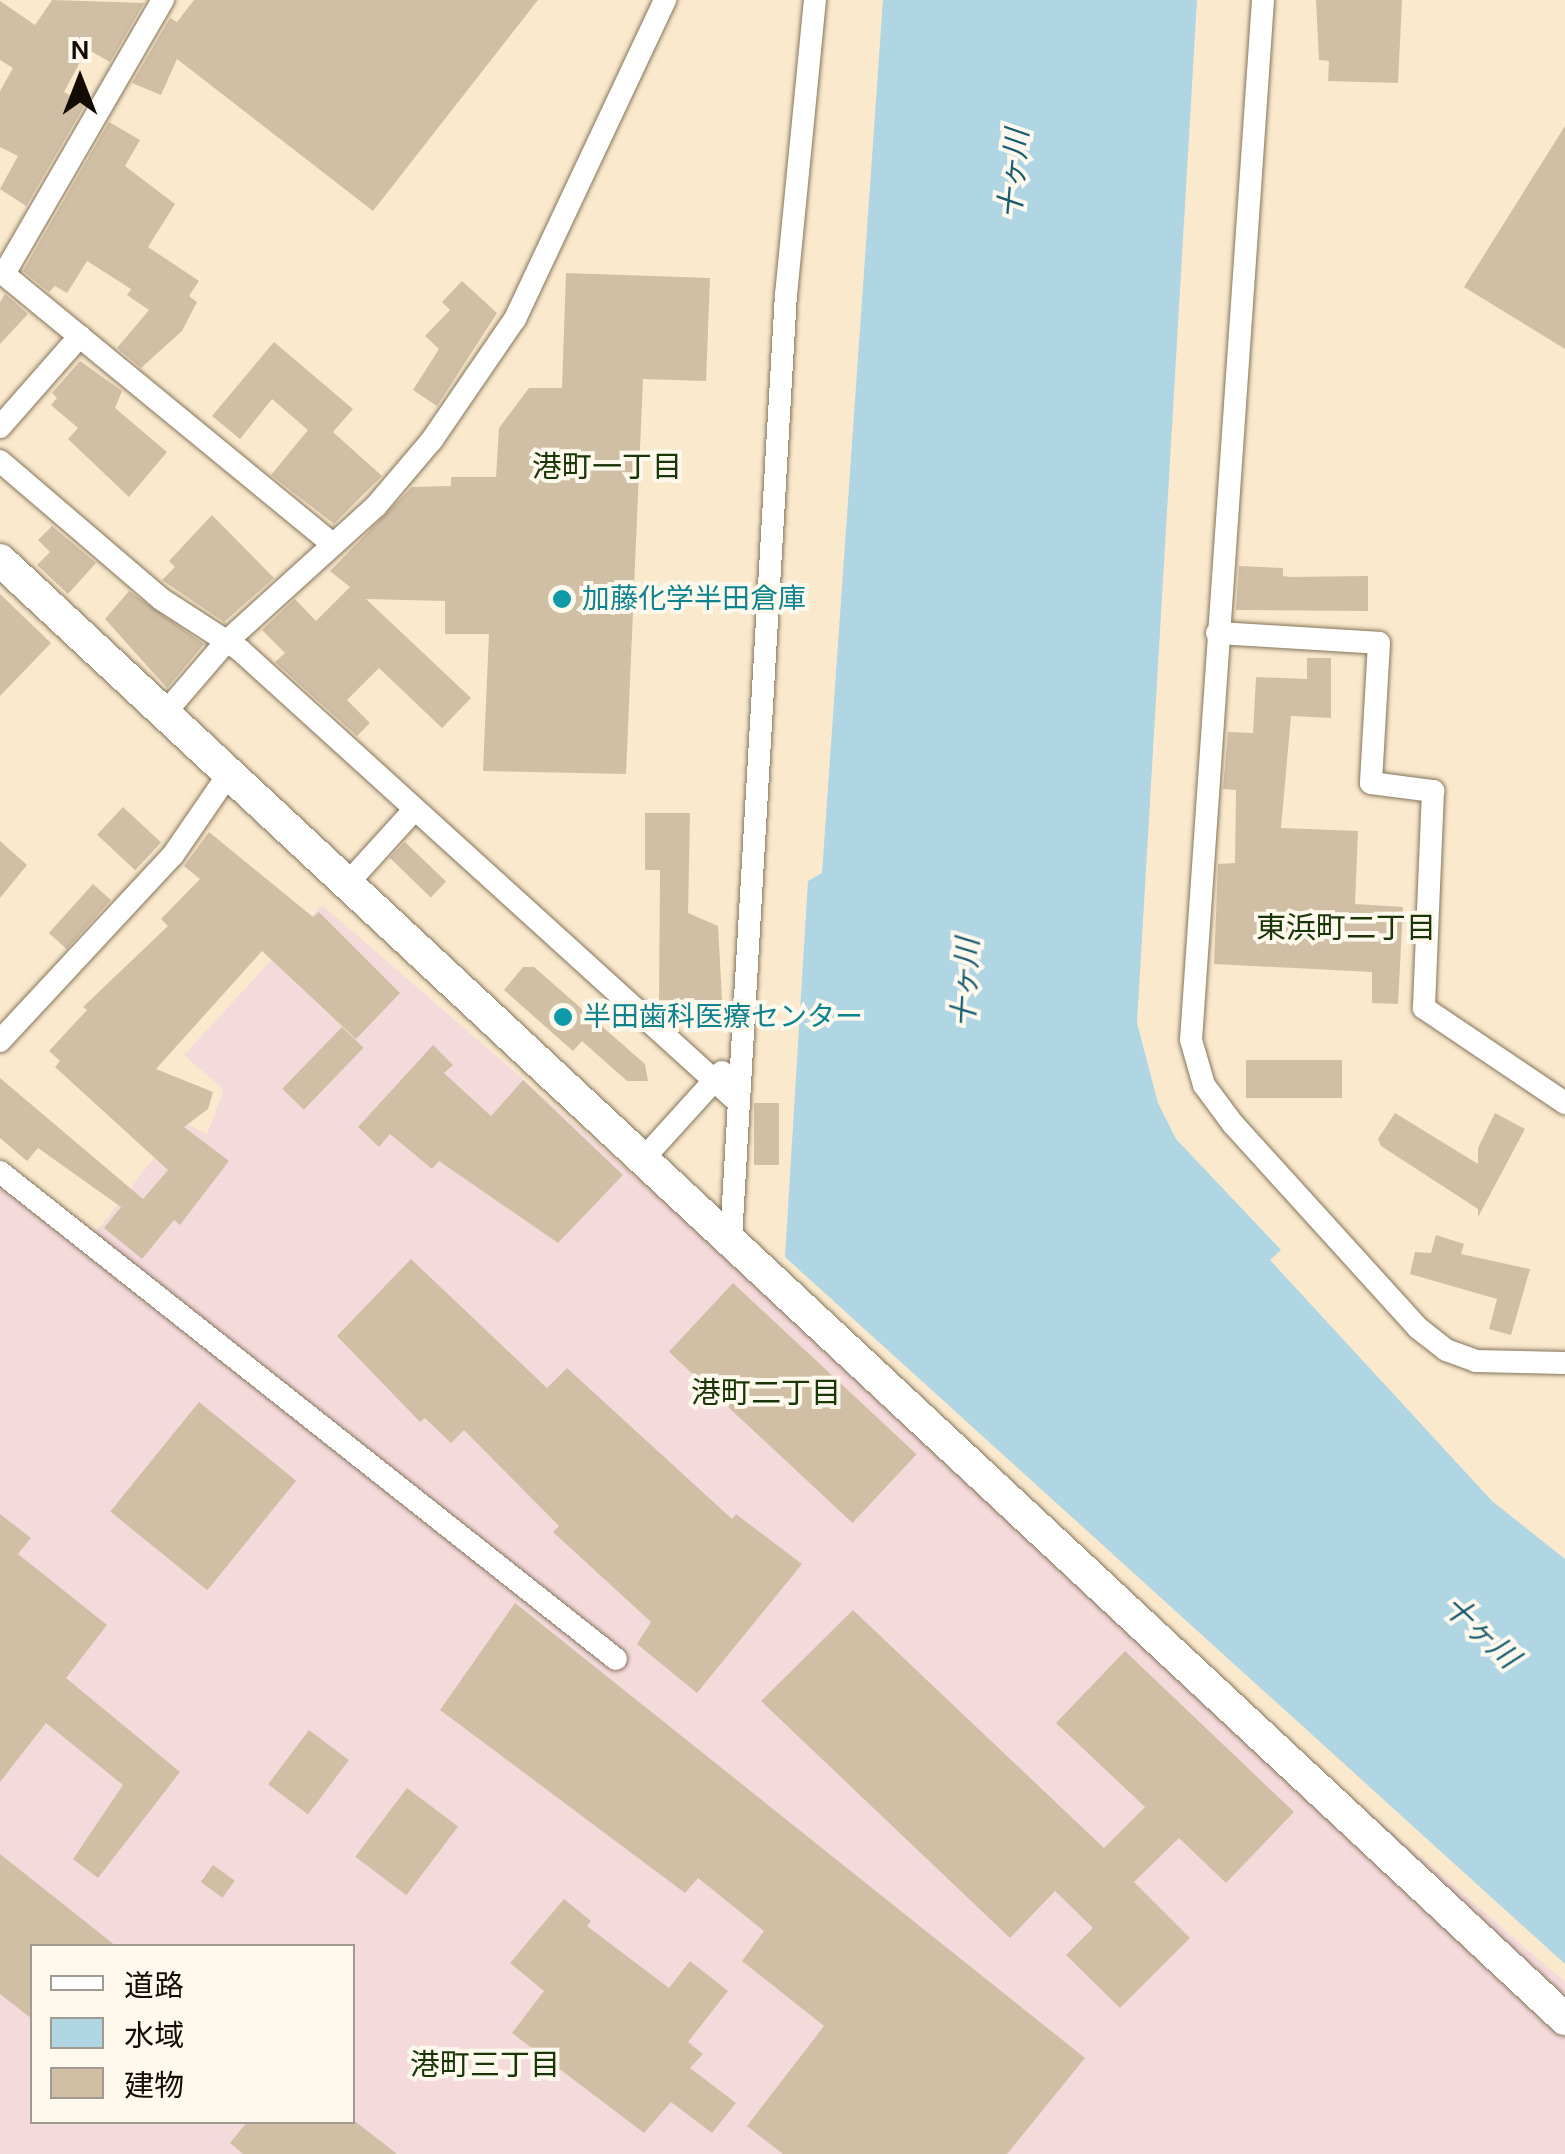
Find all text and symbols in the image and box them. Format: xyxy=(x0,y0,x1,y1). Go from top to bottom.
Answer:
north arrow xyxy=(30,30,130,130)
text: N xyxy=(70,33,90,66)
water label: 十ヶ川 xyxy=(992,128,1036,220)
district label: 港町一丁目 xyxy=(532,449,682,485)
place label: 加藤化学半田倉庫 xyxy=(582,582,806,616)
marker: 加藤化学半田倉庫 xyxy=(551,588,573,610)
district label: 東浜町二丁目 xyxy=(1256,910,1436,946)
water label: 十ヶ川 xyxy=(946,937,986,1029)
place label: 半田歯科医療センター xyxy=(583,1000,863,1034)
marker: 半田歯科医療センター xyxy=(552,1006,574,1028)
district label: 港町二丁目 xyxy=(691,1375,841,1411)
water label: 十ヶ川 xyxy=(1436,1588,1526,1676)
legend xyxy=(30,1944,355,2124)
text: 道路 xyxy=(124,1968,184,2004)
text: 水域 xyxy=(124,2018,184,2054)
district label: 港町三丁目 xyxy=(410,2047,560,2083)
text: 建物 xyxy=(124,2068,184,2104)

